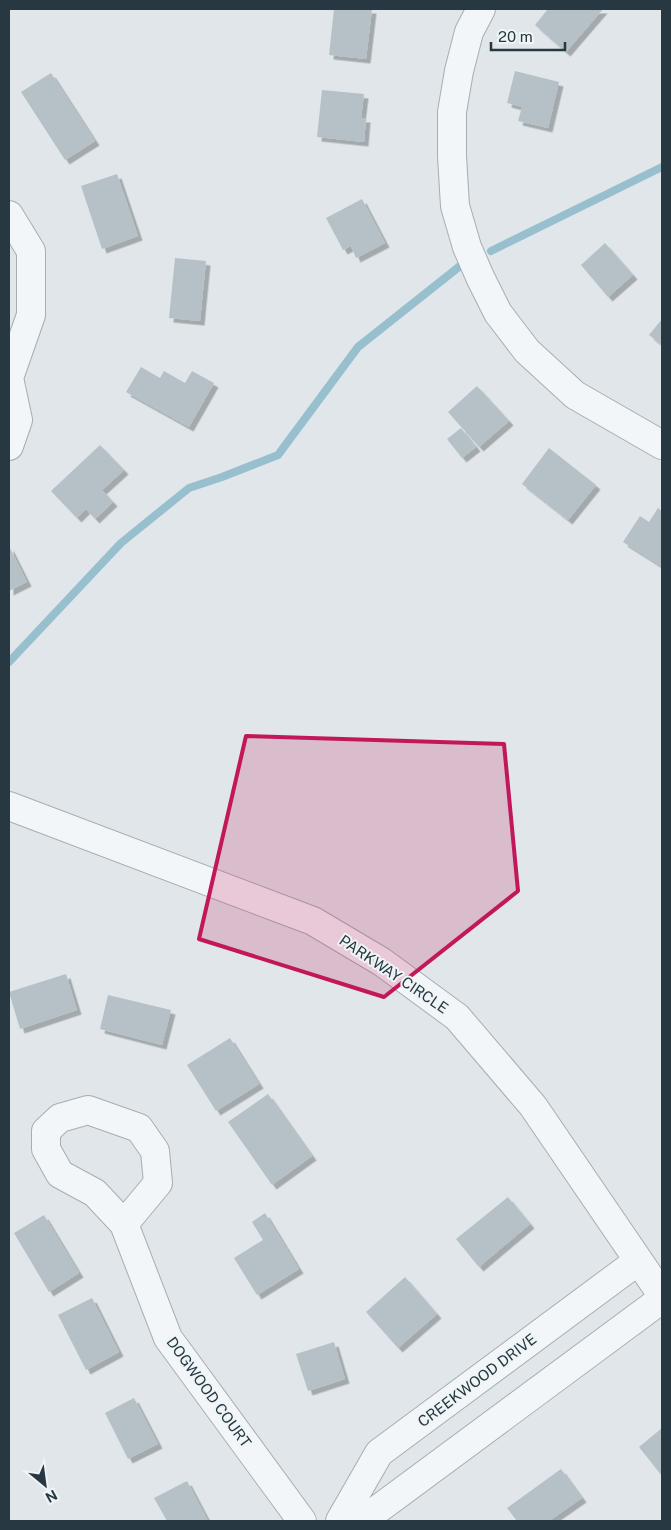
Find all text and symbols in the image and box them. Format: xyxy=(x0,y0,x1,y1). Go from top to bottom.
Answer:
scale bar xyxy=(491,20,565,52)
text: 20 m xyxy=(498,28,533,45)
street label: PARKWAY CIRCLE xyxy=(336,931,452,1017)
street label: CREEKWOOD DRIVE xyxy=(414,1330,540,1430)
street label: DOGWOOD COURT xyxy=(163,1333,255,1451)
north arrow xyxy=(20,1460,70,1510)
text: N xyxy=(43,1487,60,1506)

